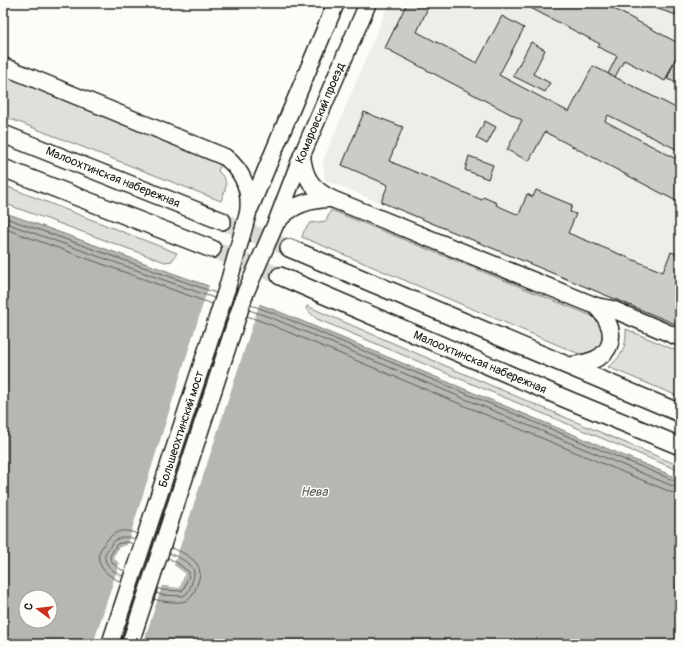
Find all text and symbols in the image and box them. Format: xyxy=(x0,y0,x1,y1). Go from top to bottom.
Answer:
street label: Комаровский проезд xyxy=(292,60,349,166)
street label: Малоохтинская набережная xyxy=(44,144,182,211)
street label: Малоохтинская набережная xyxy=(411,328,549,398)
street label: Большеохтинский мост xyxy=(156,369,207,489)
water label: Нева xyxy=(300,484,328,500)
north arrow xyxy=(18,589,58,629)
text: С xyxy=(22,601,36,612)

